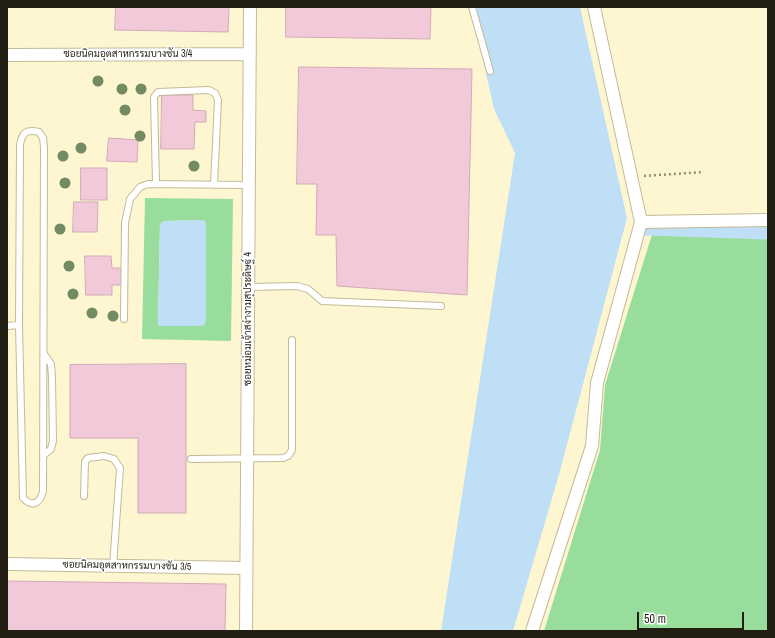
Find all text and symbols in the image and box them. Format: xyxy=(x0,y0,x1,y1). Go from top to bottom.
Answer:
street label: ซอยนิคมอุตสาหกรรมบางชัน 3/4 xyxy=(64,48,192,60)
street label: ซอยหม่อมเจ้าสง่างามสุประดิษฐ์ 4 xyxy=(242,252,254,386)
street label: ซอยนิคมอุตสาหกรรมบางชัน 3/5 xyxy=(63,559,191,573)
scale bar xyxy=(639,604,746,630)
text: 50 m xyxy=(644,611,666,627)

